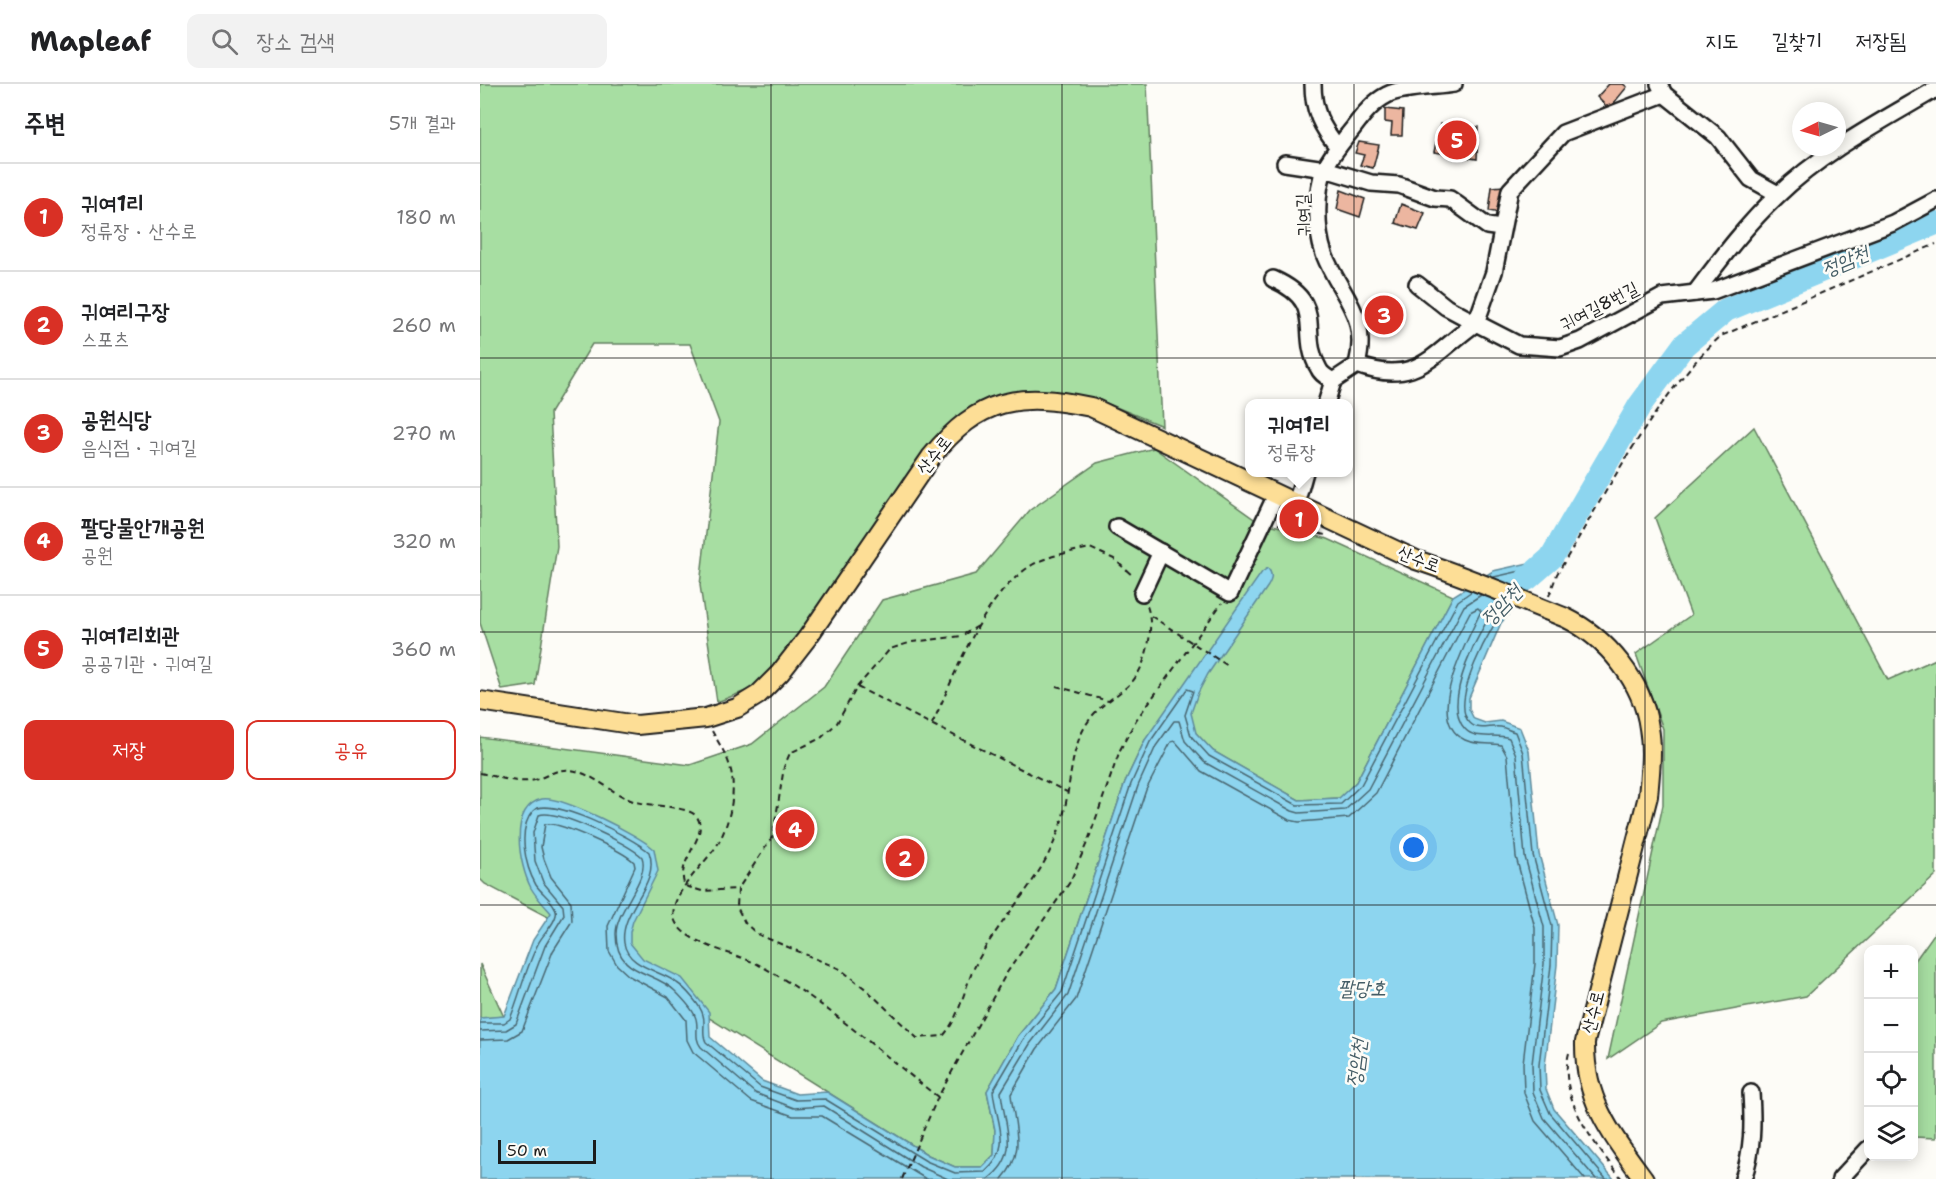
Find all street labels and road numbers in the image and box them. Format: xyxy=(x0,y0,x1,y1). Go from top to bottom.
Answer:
street label: 귀여길 xyxy=(1291,193,1315,237)
street label: 귀여길8번길 xyxy=(1556,276,1643,336)
street label: 산수로 xyxy=(911,430,957,480)
street label: 산수로 xyxy=(1394,540,1444,578)
street label: 산수로 xyxy=(1576,988,1610,1036)

